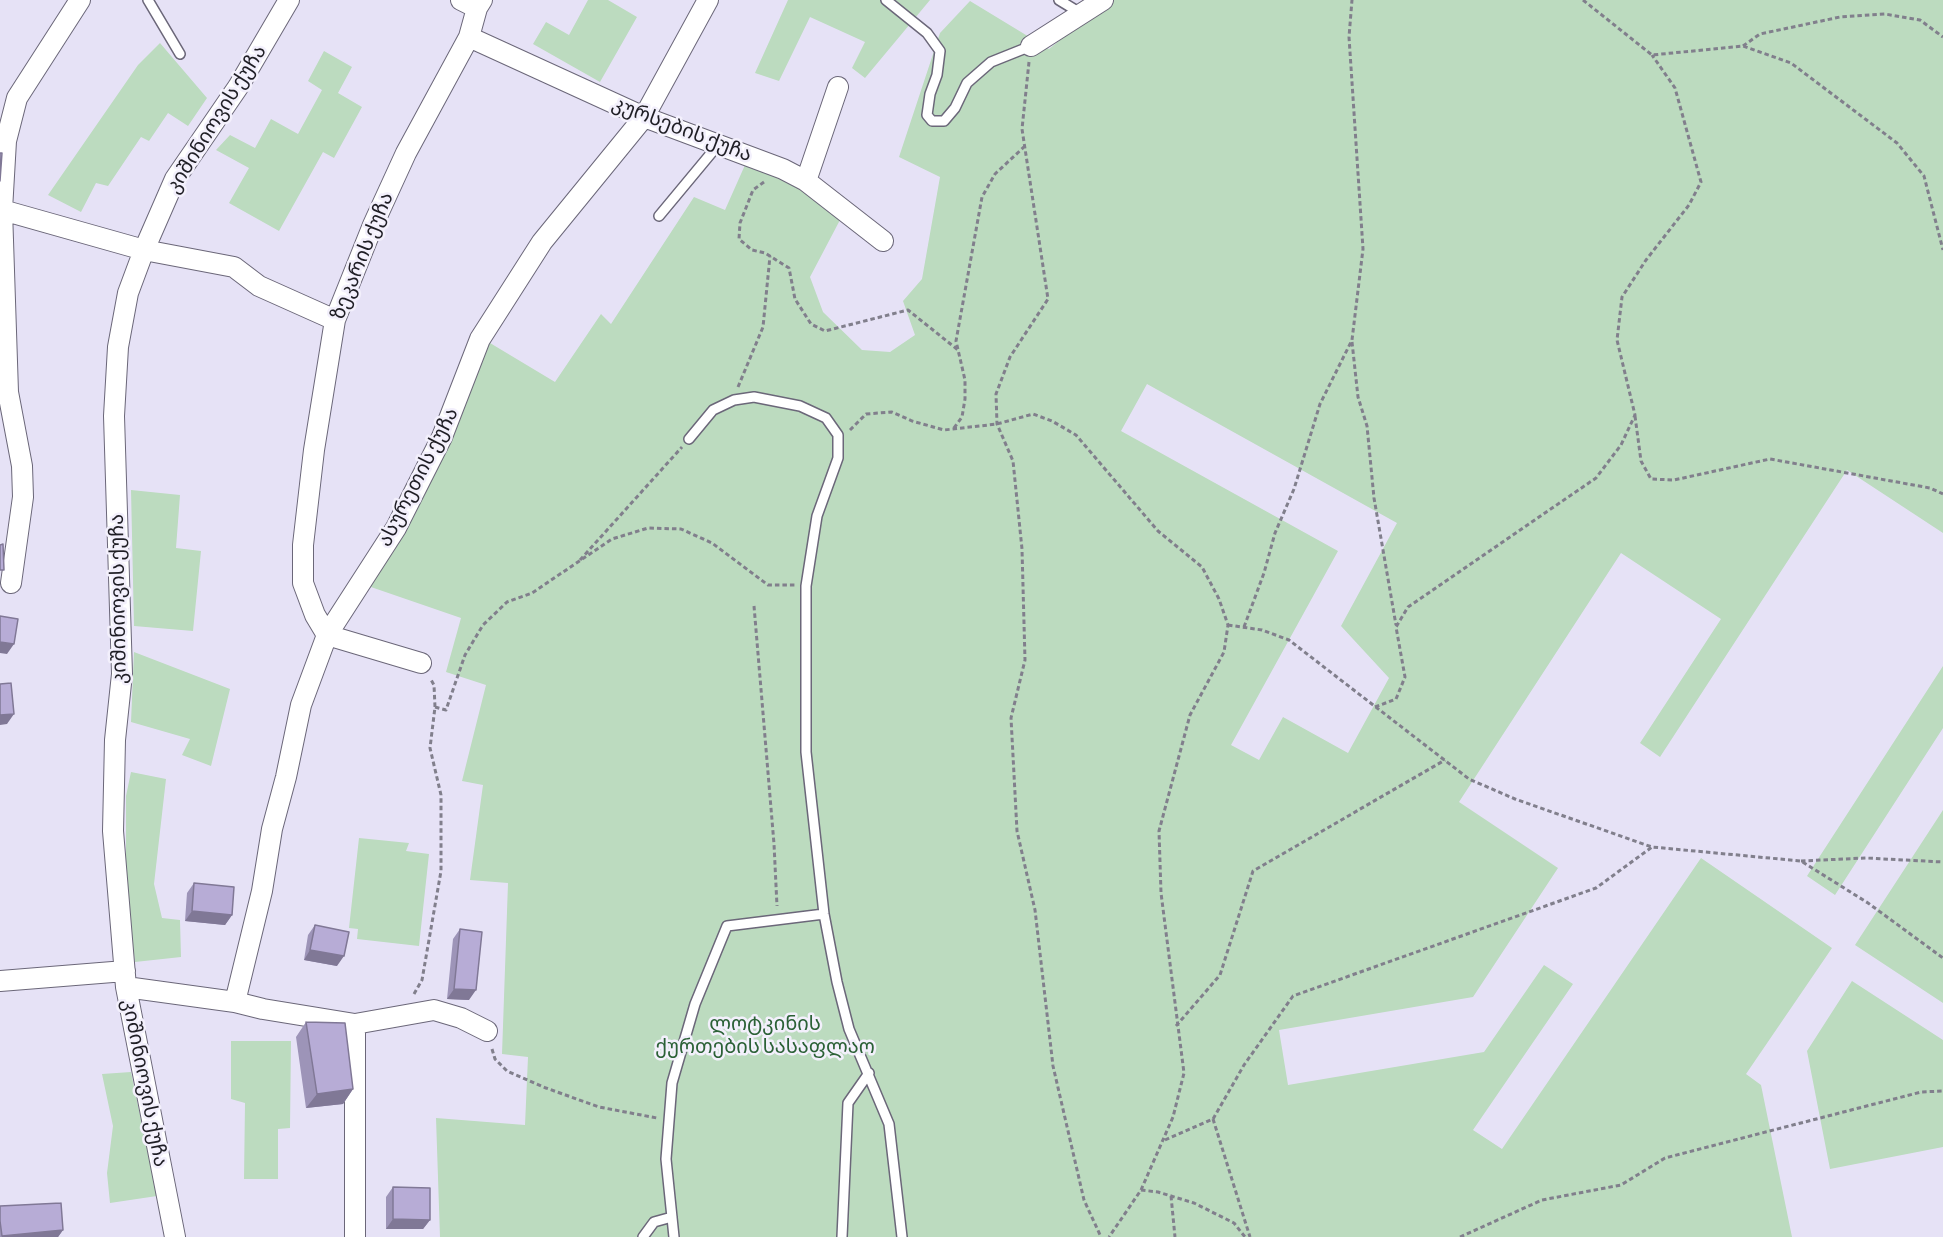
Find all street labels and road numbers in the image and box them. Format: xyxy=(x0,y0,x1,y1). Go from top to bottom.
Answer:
street label: კიშინიოვის ქუჩა xyxy=(161,40,271,198)
street label: კურსების ქუჩა xyxy=(609,91,755,167)
street label: ზეკარის ქუჩა xyxy=(326,189,398,323)
street label: ასურეთის ქუჩა xyxy=(373,403,463,551)
street label: კიშინიოვის ქუჩა xyxy=(105,514,131,684)
street label: კიშინიოვის ქუჩა xyxy=(117,997,173,1169)

